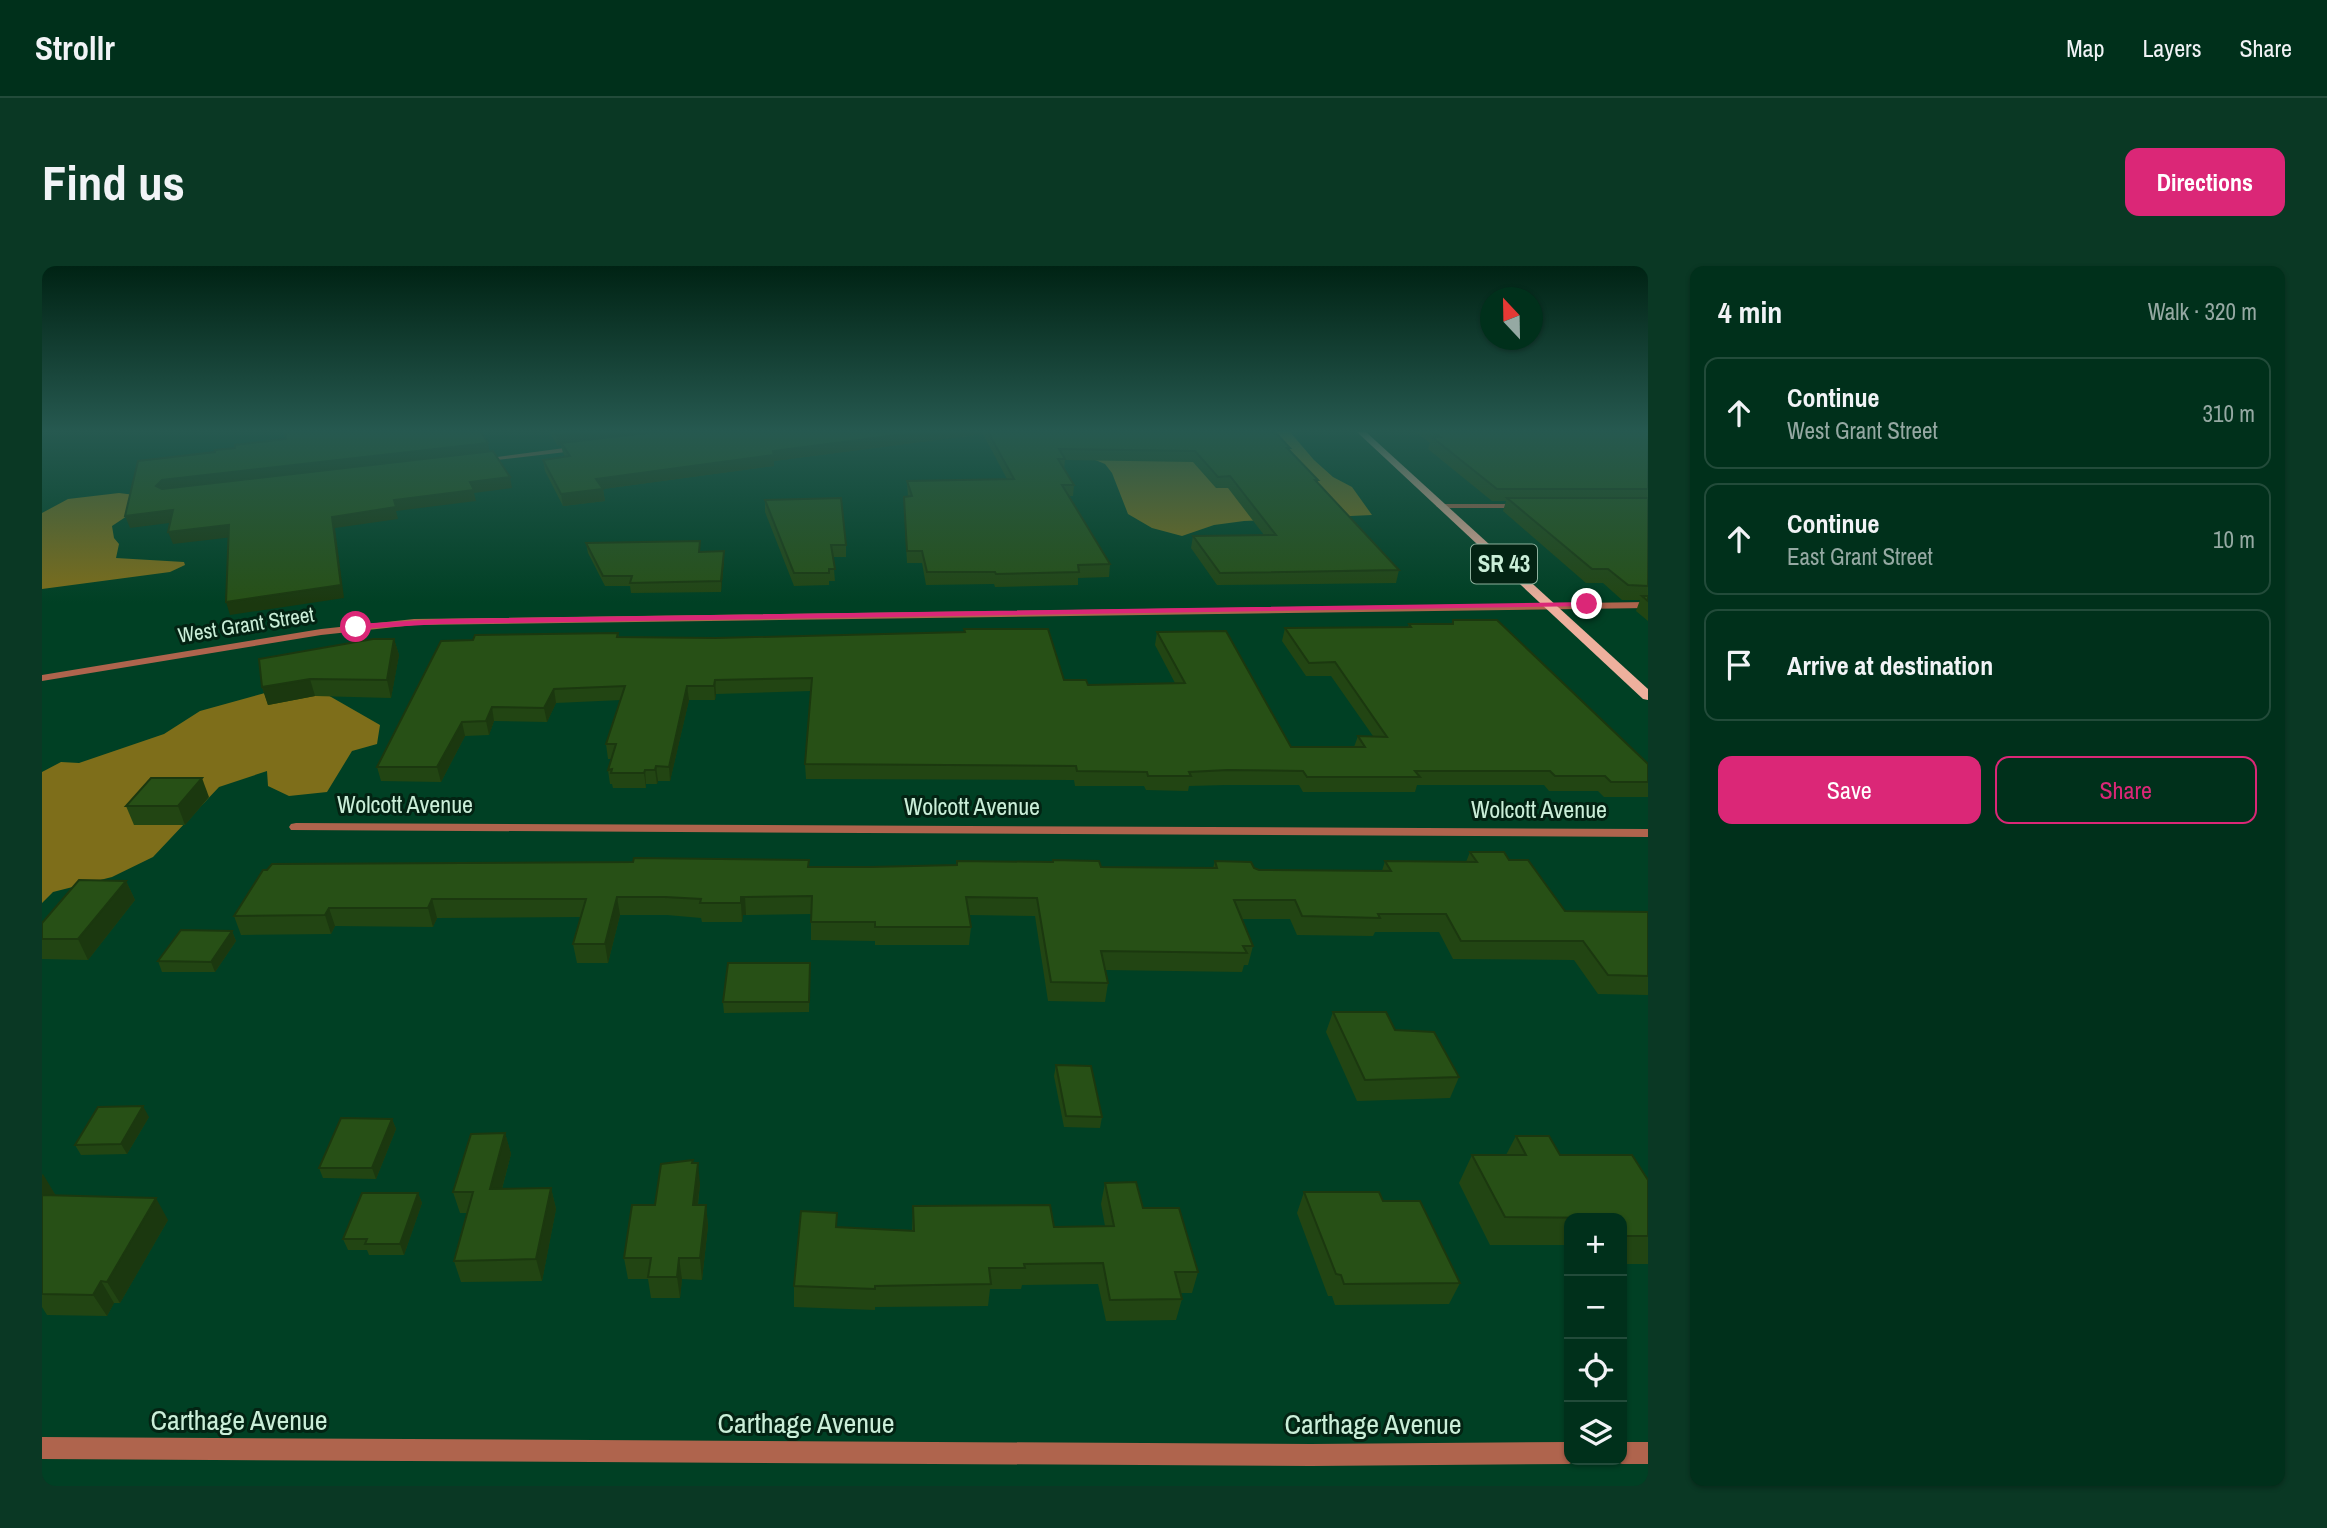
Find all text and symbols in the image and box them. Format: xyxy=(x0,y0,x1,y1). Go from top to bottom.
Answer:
text: Strollr xyxy=(35,26,115,70)
text: Map xyxy=(2066,32,2104,64)
text: Layers xyxy=(2142,32,2201,64)
text: Share xyxy=(2239,32,2292,64)
button: Directions xyxy=(2125,148,2285,216)
text: Find us xyxy=(42,149,185,215)
north arrow xyxy=(1480,287,1543,350)
text: 4 min xyxy=(1718,292,1782,332)
text: Walk · 320 m xyxy=(2148,296,2257,327)
text: Continue xyxy=(1787,380,1879,415)
icon: ahead xyxy=(1720,394,1758,432)
text: 310 m xyxy=(2203,398,2255,429)
text: West Grant Street xyxy=(1787,415,1938,446)
text: Continue xyxy=(1787,506,1879,541)
icon: ahead xyxy=(1720,520,1758,558)
text: 10 m xyxy=(2213,524,2255,555)
text: East Grant Street xyxy=(1787,541,1933,572)
road number: SR 43 xyxy=(1471,544,1537,584)
route end xyxy=(1571,588,1602,619)
street label: West Grant Street xyxy=(176,599,316,650)
route start xyxy=(340,611,371,642)
icon: arrive xyxy=(1720,646,1758,684)
text: Arrive at destination xyxy=(1787,648,1993,683)
button: Save xyxy=(1718,756,1981,824)
button: Share xyxy=(1995,756,2257,824)
street label: Wolcott Avenue xyxy=(337,788,473,820)
street label: Wolcott Avenue xyxy=(904,790,1040,822)
street label: Wolcott Avenue xyxy=(1471,793,1607,825)
map controls xyxy=(1564,1213,1627,1465)
button: + xyxy=(1564,1213,1627,1276)
button: − xyxy=(1564,1276,1627,1339)
button: locate xyxy=(1564,1339,1627,1402)
street label: Carthage Avenue xyxy=(150,1401,328,1439)
button: layers xyxy=(1564,1402,1627,1465)
street label: Carthage Avenue xyxy=(717,1404,895,1442)
street label: Carthage Avenue xyxy=(1284,1405,1462,1443)

